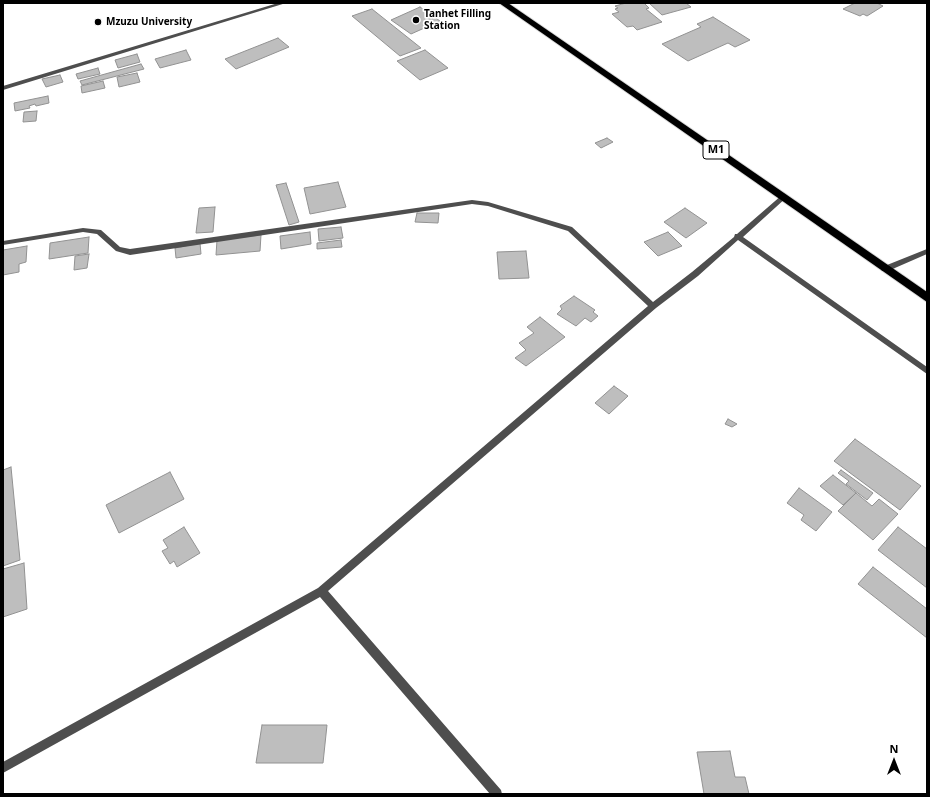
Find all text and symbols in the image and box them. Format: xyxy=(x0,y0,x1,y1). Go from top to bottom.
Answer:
place label: Tanhet Filling Station xyxy=(424,8,491,32)
marker: Tanhet Filling Station xyxy=(411,15,421,25)
place label: Mzuzu University xyxy=(106,16,192,28)
marker: Mzuzu University xyxy=(93,17,103,27)
road number: M1 xyxy=(703,141,729,159)
north arrow xyxy=(874,741,914,781)
text: N xyxy=(890,741,898,756)

